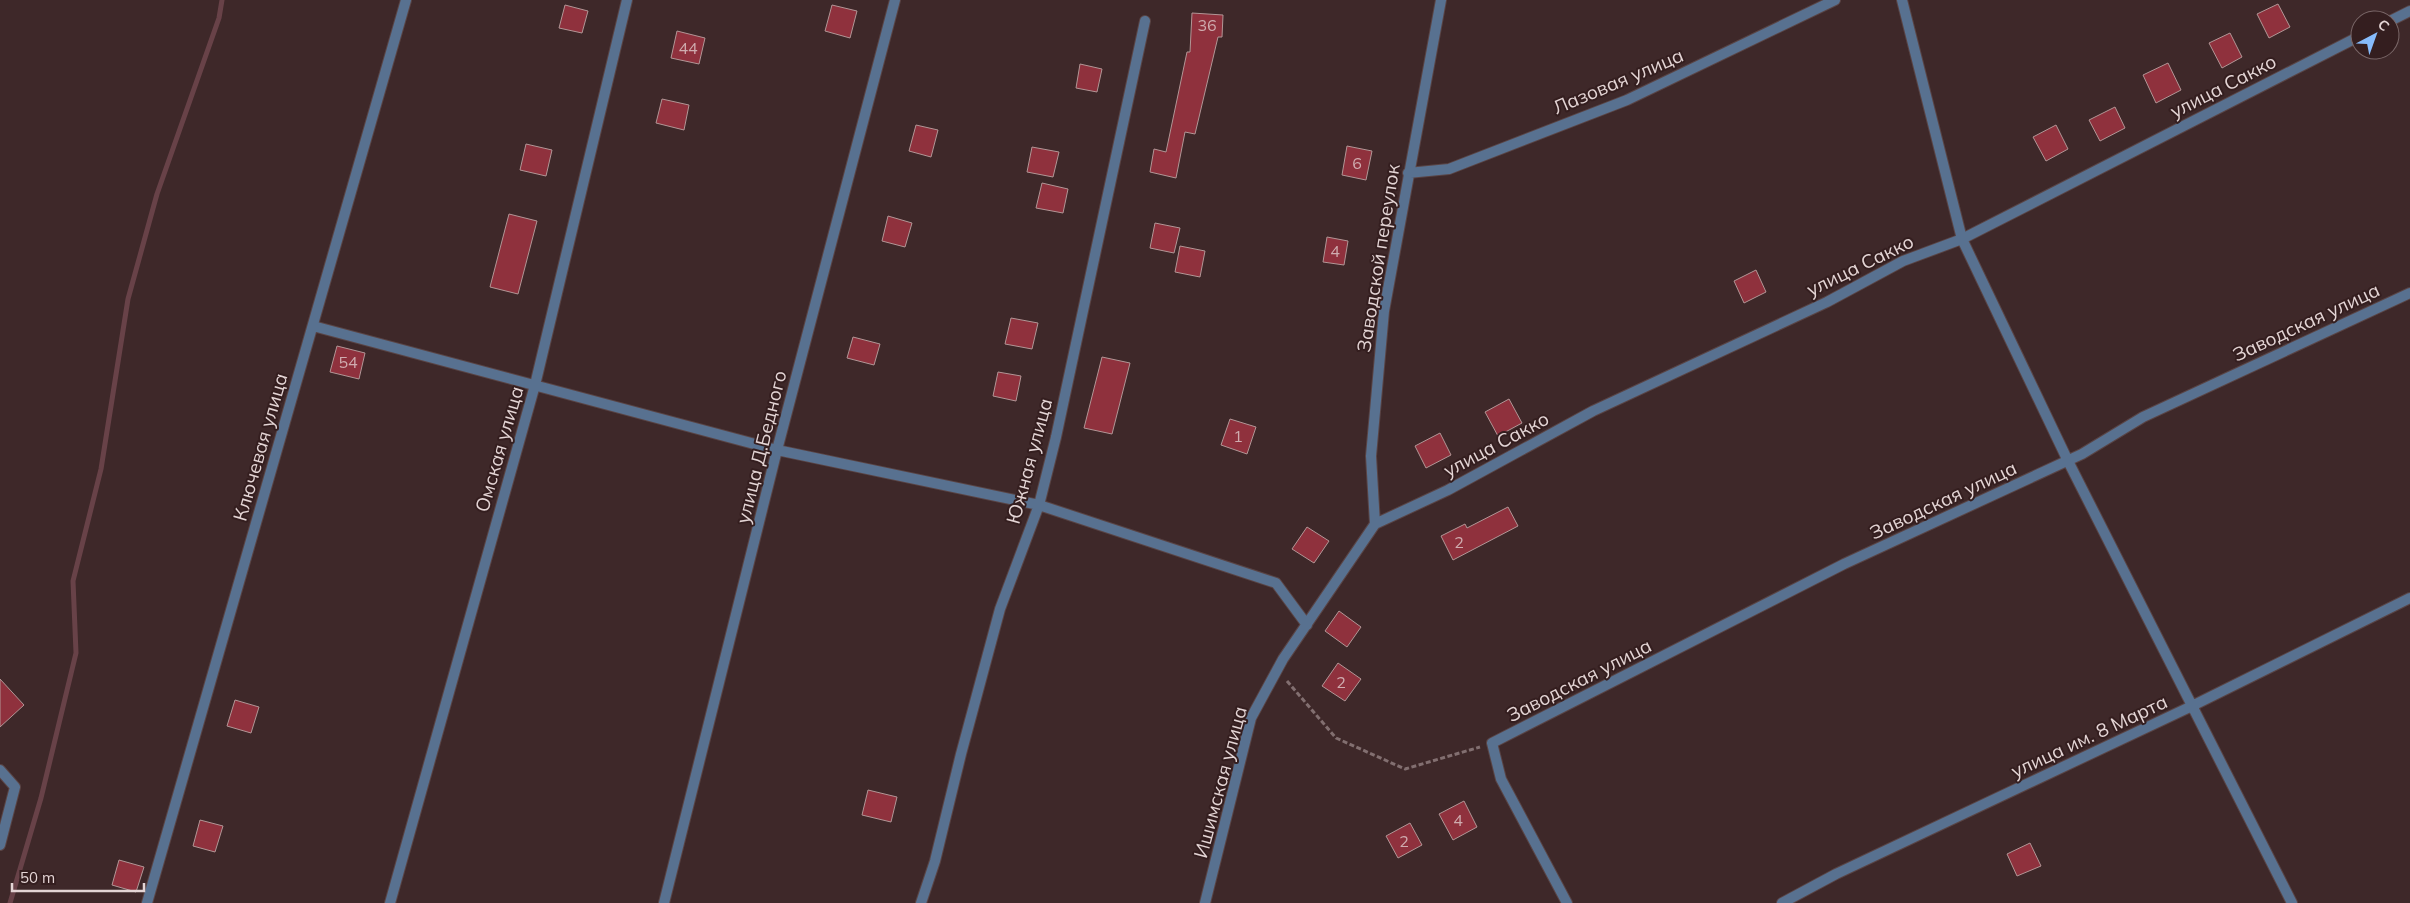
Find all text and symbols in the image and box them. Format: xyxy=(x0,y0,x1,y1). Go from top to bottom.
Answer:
north arrow xyxy=(2350,10,2400,60)
house number: 36 xyxy=(1197,15,1217,35)
text: С xyxy=(2374,15,2393,35)
house number: 44 xyxy=(678,38,698,58)
street label: Лазовая улица xyxy=(1549,43,1687,119)
street label: улица Сакко xyxy=(2166,49,2280,123)
house number: 6 xyxy=(1352,153,1362,173)
street label: Заводской переулок xyxy=(1351,161,1405,354)
street label: улица Сакко xyxy=(1803,229,1917,301)
house number: 4 xyxy=(1330,241,1340,261)
street label: Заводская улица xyxy=(2229,277,2383,367)
house number: 54 xyxy=(338,352,358,372)
street label: улица Д.Бедного xyxy=(730,368,792,526)
street label: Ключевая улица xyxy=(227,370,293,524)
street label: Омская улица xyxy=(470,383,528,515)
street label: Южная улица xyxy=(1001,396,1057,526)
street label: улица Сакко xyxy=(1439,406,1553,482)
house number: 1 xyxy=(1233,426,1243,446)
street label: Заводская улица xyxy=(1866,455,2020,545)
house number: 2 xyxy=(1454,532,1464,552)
street label: Заводская улица xyxy=(1503,633,1655,727)
house number: 2 xyxy=(1336,672,1346,692)
street label: улица им. 8 Марта xyxy=(2007,689,2171,783)
street label: Ишимская улица xyxy=(1188,704,1252,860)
house number: 4 xyxy=(1453,810,1463,830)
house number: 2 xyxy=(1399,831,1409,851)
scale bar xyxy=(12,860,145,892)
text: 50 m xyxy=(20,868,55,887)

